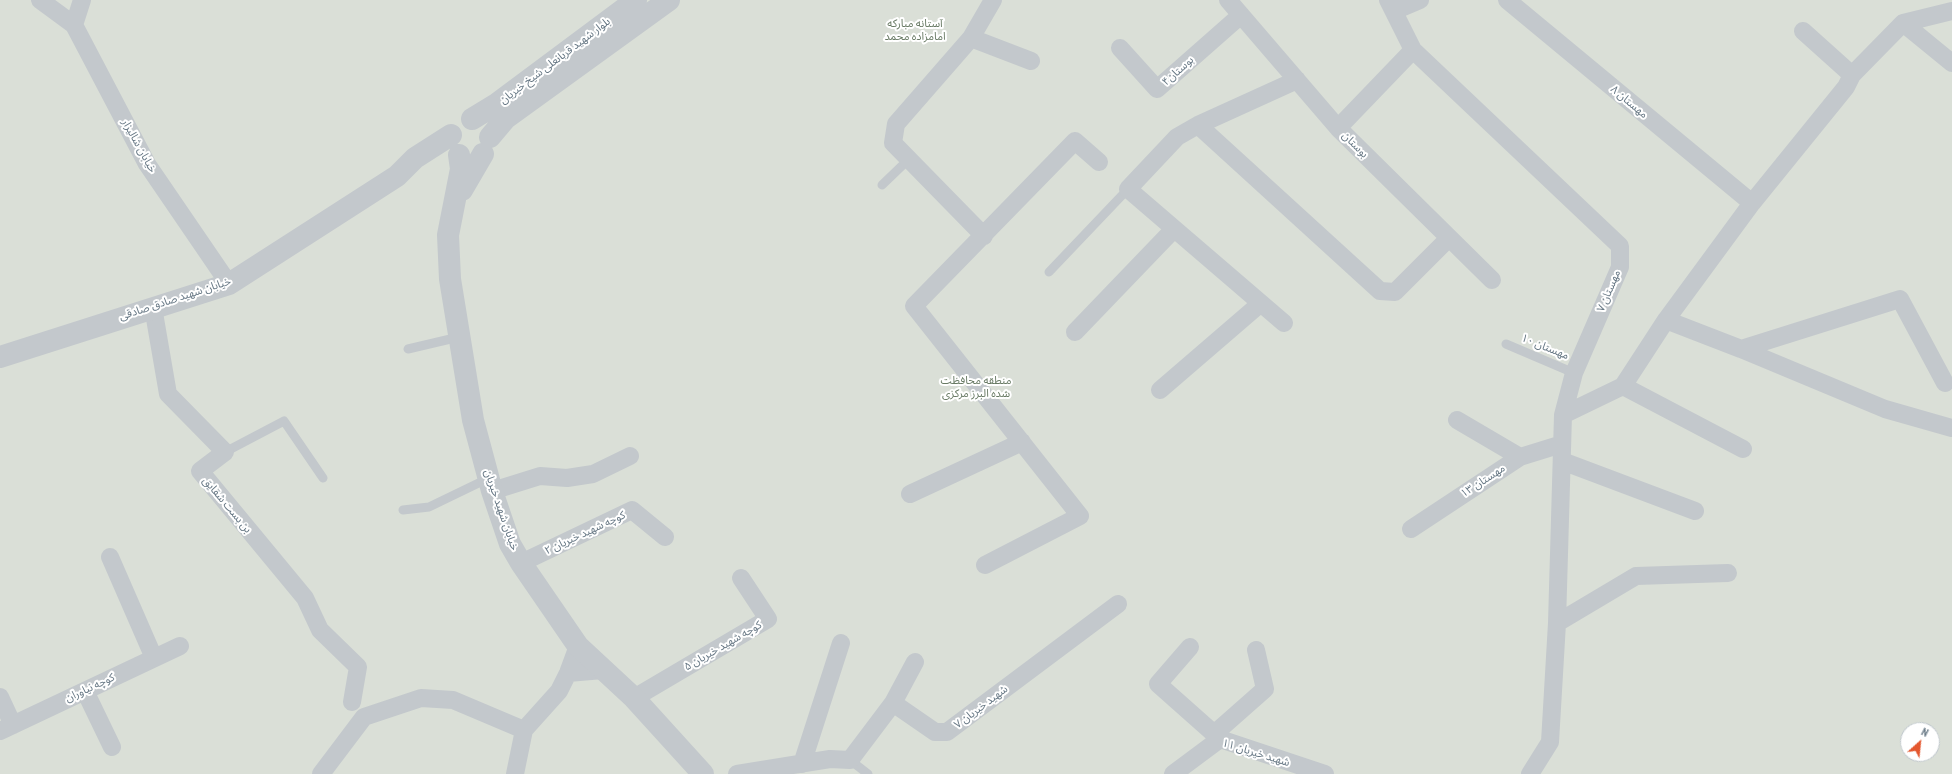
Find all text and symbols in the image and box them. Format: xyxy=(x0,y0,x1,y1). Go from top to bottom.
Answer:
street label: بلوار شهید قربانعلی شیخ خیریان xyxy=(497,15,613,107)
park label: آستانه مبارکه امامزاده محمد xyxy=(884,17,946,43)
street label: بوستان۴ xyxy=(1159,53,1197,89)
street label: مهستان ۸ xyxy=(1608,83,1650,121)
street label: خیابان شالیزار xyxy=(119,117,159,175)
street label: بوستان xyxy=(1339,129,1371,161)
street label: مهستان ۷ xyxy=(1594,268,1624,314)
street label: خیابان شهید صادق صادقی xyxy=(117,275,233,323)
street label: مهستان ۱۰ xyxy=(1519,331,1571,363)
park label: منطقه محافظت شده البرز مرکزی xyxy=(940,374,1012,400)
street label: مهستان ۱۳ xyxy=(1458,462,1508,500)
street label: خیابان شهید خیریان xyxy=(481,468,521,552)
street label: بن بست شقایق xyxy=(200,474,254,536)
street label: کوچه شهید خیریان ۲ xyxy=(543,509,627,557)
street label: کوچه شهید خیریان ۵ xyxy=(682,618,764,674)
street label: کوچه نیاوران xyxy=(63,671,117,705)
street label: شهید خیریان ۷ xyxy=(952,683,1010,731)
north arrow xyxy=(1900,722,1940,762)
text: N xyxy=(1919,725,1931,740)
street label: شهید خیریان ۱۱ xyxy=(1221,736,1291,770)

